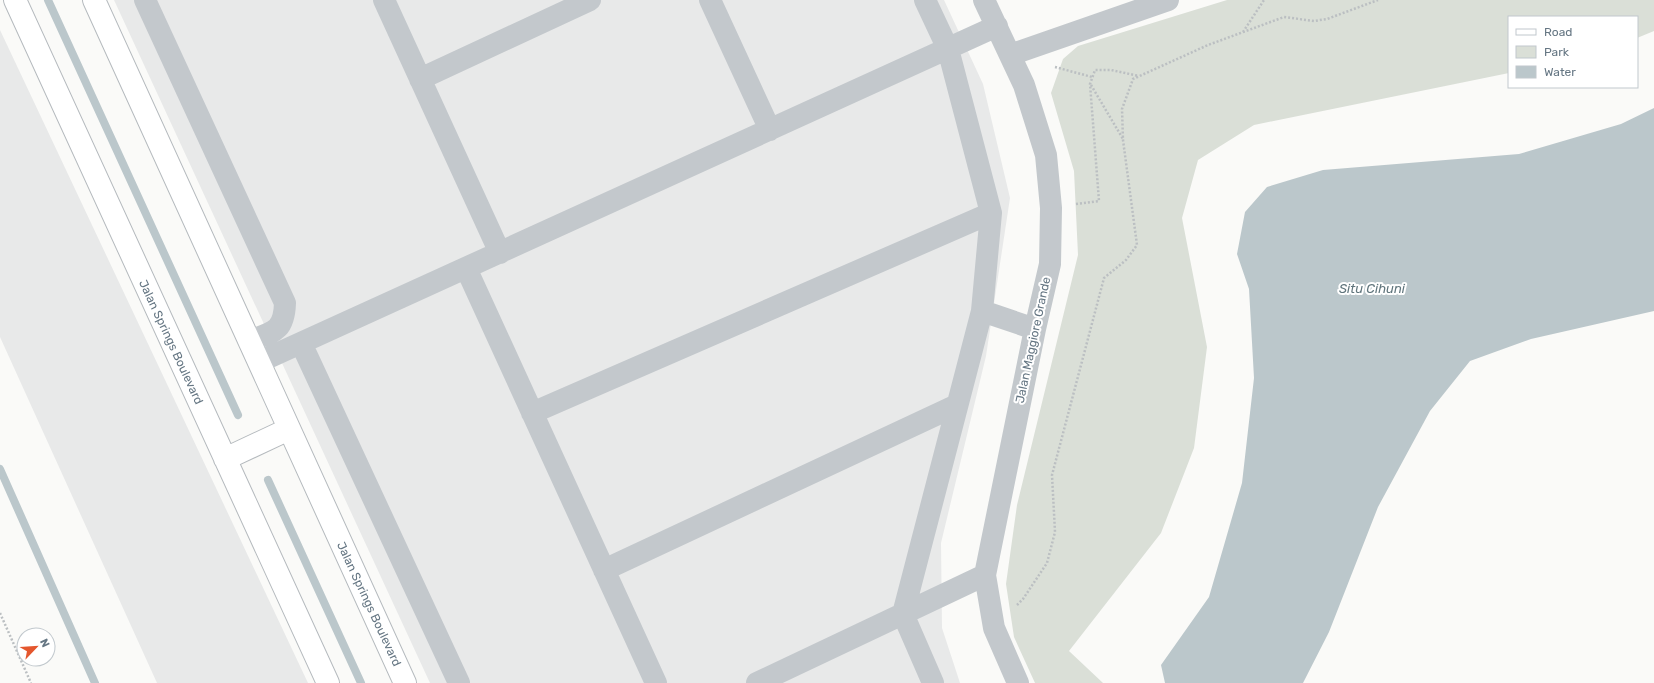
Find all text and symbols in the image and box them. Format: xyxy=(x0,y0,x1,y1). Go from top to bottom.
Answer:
legend xyxy=(1508,16,1638,88)
text: Road xyxy=(1544,25,1572,39)
text: Park xyxy=(1544,45,1570,59)
text: Water xyxy=(1544,65,1576,79)
street label: Jalan Maggiore Grande xyxy=(1013,275,1053,404)
street label: Jalan Springs Boulevard xyxy=(136,278,206,406)
water label: Situ Cihuni xyxy=(1339,281,1406,296)
street label: Jalan Springs Boulevard xyxy=(334,540,404,668)
north arrow xyxy=(16,627,56,667)
text: N xyxy=(37,637,52,649)

